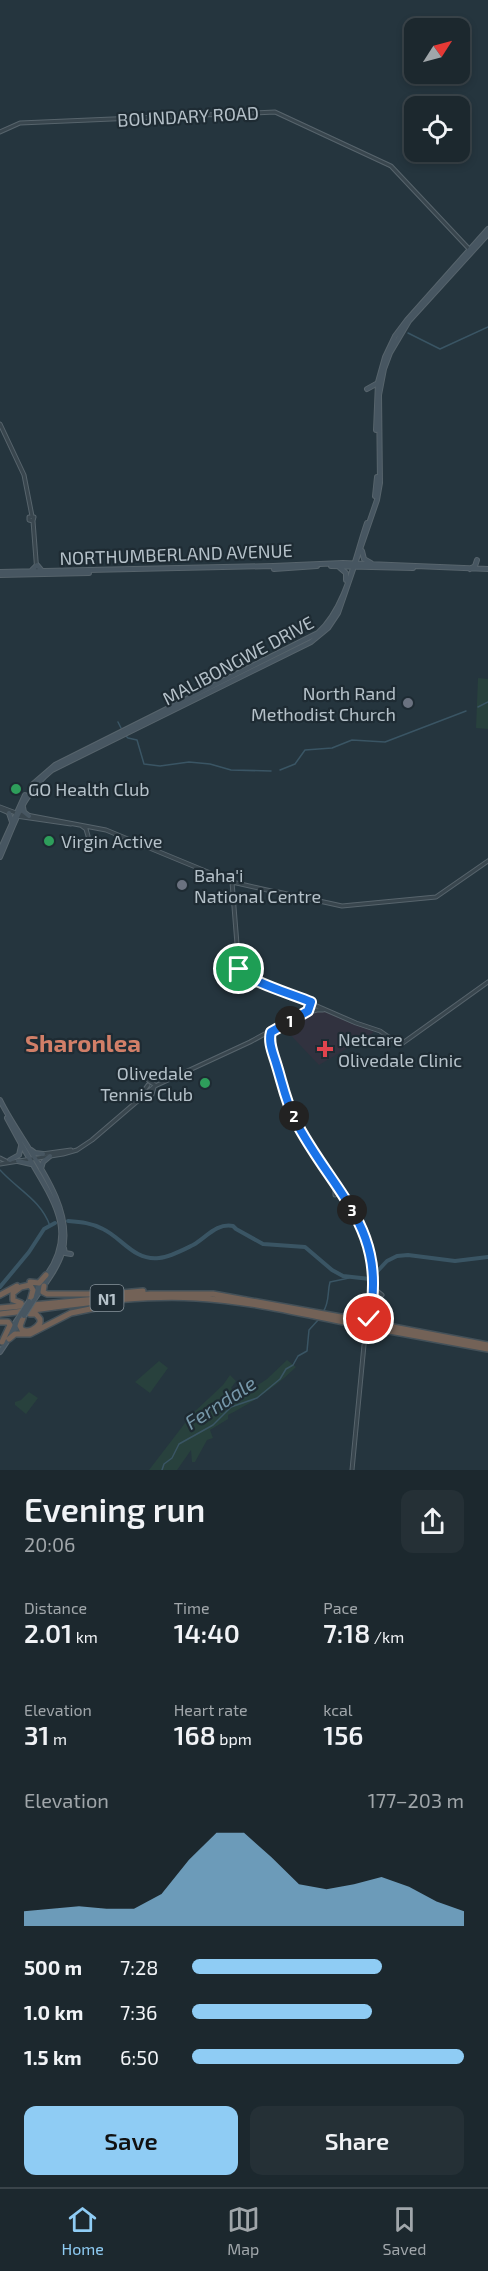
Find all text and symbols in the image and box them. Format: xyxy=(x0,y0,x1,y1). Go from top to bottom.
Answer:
north arrow xyxy=(404,18,470,84)
map controls xyxy=(404,18,470,162)
button: locate xyxy=(404,96,470,162)
street label: BOUNDARY ROAD xyxy=(117,101,259,131)
street label: NORTHUMBERLAND AVENUE xyxy=(59,539,293,569)
street label: MALIBONGWE DRIVE xyxy=(159,611,317,709)
place label: North Rand Methodist Church xyxy=(251,682,396,725)
marker: North Rand Methodist Church xyxy=(401,696,415,710)
place label: GO Health Club xyxy=(28,778,150,800)
marker: GO Health Club xyxy=(9,782,23,796)
place label: Virgin Active xyxy=(61,830,163,852)
marker: Virgin Active xyxy=(42,834,56,848)
place label: Baha'i National Centre xyxy=(194,864,321,907)
marker: Baha'i National Centre xyxy=(175,878,189,892)
pin xyxy=(213,943,264,994)
icon: arrive xyxy=(222,952,255,985)
pin: 1 xyxy=(275,1006,305,1036)
text: 1 xyxy=(287,1011,293,1030)
district label: Sharonlea xyxy=(25,1028,141,1057)
place label: Netcare Olivedale Clinic xyxy=(338,1028,462,1071)
marker: Netcare Olivedale Clinic xyxy=(316,1040,334,1058)
place label: Olivedale Tennis Club xyxy=(100,1062,193,1105)
marker: Olivedale Tennis Club xyxy=(198,1076,212,1090)
pin: 2 xyxy=(279,1101,309,1131)
text: 2 xyxy=(289,1106,299,1125)
pin: 3 xyxy=(337,1195,367,1225)
text: 3 xyxy=(347,1200,357,1219)
road number: N1 xyxy=(90,1285,124,1311)
pin xyxy=(343,1293,394,1344)
icon: check xyxy=(352,1302,385,1335)
water label: Ferndale xyxy=(180,1370,260,1434)
text: Evening run xyxy=(24,1489,205,1529)
button: share xyxy=(401,1490,464,1553)
text: 20:06 xyxy=(24,1532,76,1556)
text: Distance xyxy=(24,1598,87,1617)
text: Time xyxy=(174,1598,210,1617)
text: Pace xyxy=(323,1598,358,1617)
text: 2.01 xyxy=(24,1617,72,1648)
text: 14:40 xyxy=(174,1617,240,1648)
text: 7:18 xyxy=(323,1617,370,1648)
text: km xyxy=(72,1627,98,1646)
text: /km xyxy=(370,1627,404,1646)
text: Elevation xyxy=(24,1700,92,1719)
text: Heart rate xyxy=(174,1700,248,1719)
text: kcal xyxy=(323,1700,353,1719)
text: 31 xyxy=(24,1719,49,1750)
text: 168 xyxy=(174,1719,216,1750)
text: 156 xyxy=(323,1719,364,1750)
text: m xyxy=(49,1729,67,1748)
text: bpm xyxy=(216,1729,252,1748)
text: Elevation xyxy=(24,1788,109,1812)
text: 177–203 m xyxy=(368,1788,464,1812)
text: 500 m xyxy=(24,1955,82,1979)
text: 7:28 xyxy=(120,1955,158,1979)
text: 1.0 km xyxy=(24,2000,83,2024)
text: 7:36 xyxy=(120,2000,158,2024)
text: 1.5 km xyxy=(24,2045,82,2069)
text: 6:50 xyxy=(120,2045,159,2069)
button: Save xyxy=(24,2106,238,2175)
button: Share xyxy=(250,2106,464,2175)
tab: Home xyxy=(61,2203,104,2258)
tab: Map xyxy=(227,2203,260,2258)
tab: Saved xyxy=(383,2203,427,2258)

